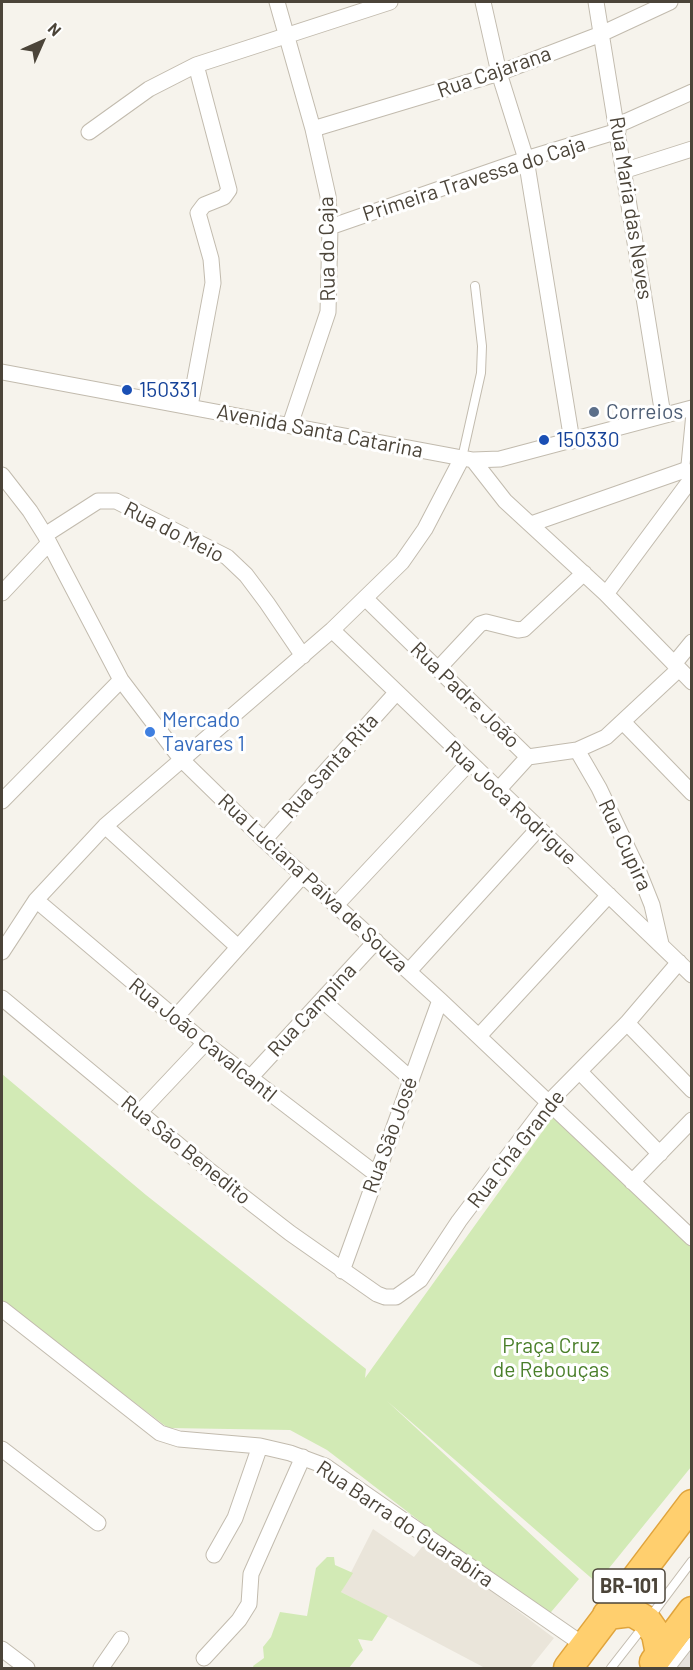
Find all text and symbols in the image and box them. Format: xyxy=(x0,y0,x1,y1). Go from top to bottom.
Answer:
north arrow xyxy=(12,12,72,72)
text: N xyxy=(45,18,66,39)
street label: Rua Cajarana xyxy=(434,41,554,103)
street label: Rua Maria das Neves xyxy=(604,115,658,301)
street label: Primeira Travessa do Caja xyxy=(360,131,588,227)
street label: Rua do Caja xyxy=(313,196,341,302)
place label: 150331 xyxy=(139,377,198,403)
marker: 150331 xyxy=(120,383,134,397)
street label: Avenida Santa Catarina xyxy=(215,399,425,463)
place label: Correios xyxy=(606,399,683,425)
marker: Correios xyxy=(587,405,601,419)
place label: 150330 xyxy=(556,427,620,453)
marker: 150330 xyxy=(537,433,551,447)
street label: Rua do Meio xyxy=(120,496,228,568)
street label: Rua Padre João xyxy=(405,637,525,753)
place label: Mercado Tavares 1 xyxy=(162,707,245,757)
street label: Rua Santa Rita xyxy=(276,708,384,824)
marker: Mercado Tavares 1 xyxy=(143,725,157,739)
street label: Rua Joca Rodrigue xyxy=(440,736,582,870)
street label: Rua Luciana Paiva de Souza xyxy=(213,788,413,978)
street label: Rua Cupira xyxy=(593,795,657,895)
street label: Rua Campina xyxy=(262,958,362,1062)
street label: Rua João CavalcantI xyxy=(124,973,282,1107)
street label: Rua São José xyxy=(357,1073,423,1197)
street label: Rua Chá Grande xyxy=(462,1085,570,1213)
street label: Rua São Benedito xyxy=(116,1090,256,1210)
park label: Praça Cruz de Rebouças xyxy=(493,1333,609,1383)
street label: Rua Barra do Guarabira xyxy=(312,1455,498,1593)
road number: BR-101 xyxy=(593,1569,665,1603)

